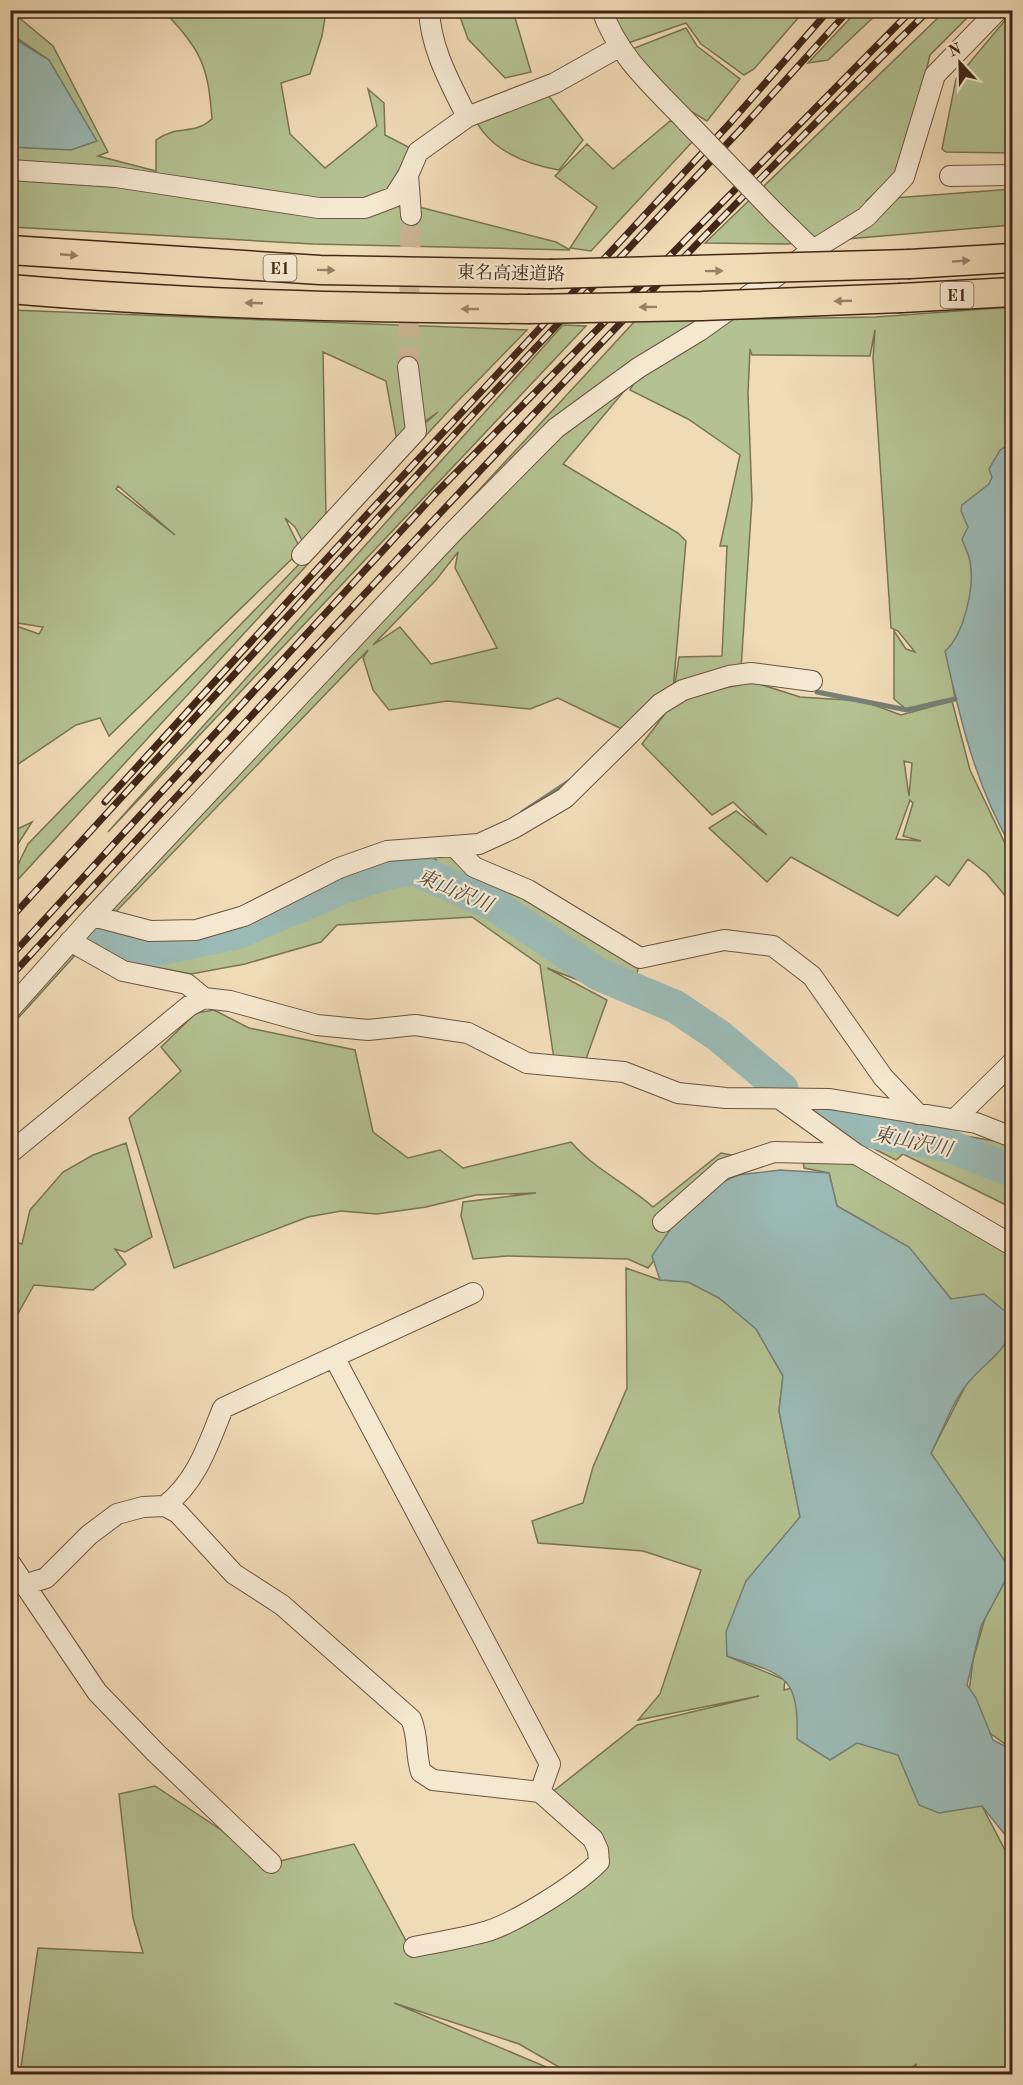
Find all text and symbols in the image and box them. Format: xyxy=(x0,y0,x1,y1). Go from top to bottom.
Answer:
north arrow xyxy=(930,33,990,93)
text: N xyxy=(946,41,965,61)
one-way arrow xyxy=(59,250,78,260)
road number: E1 xyxy=(264,255,296,281)
one-way arrow xyxy=(952,257,971,266)
street label: 東名高速道路 xyxy=(457,262,565,284)
one-way arrow xyxy=(317,266,336,275)
one-way arrow xyxy=(704,267,723,276)
road number: E1 xyxy=(940,282,974,308)
one-way arrow xyxy=(833,296,852,305)
one-way arrow xyxy=(245,298,264,307)
one-way arrow xyxy=(639,302,658,312)
one-way arrow xyxy=(460,304,479,313)
water label: 東山沢川 xyxy=(413,865,498,917)
water label: 東山沢川 xyxy=(871,1123,956,1161)

